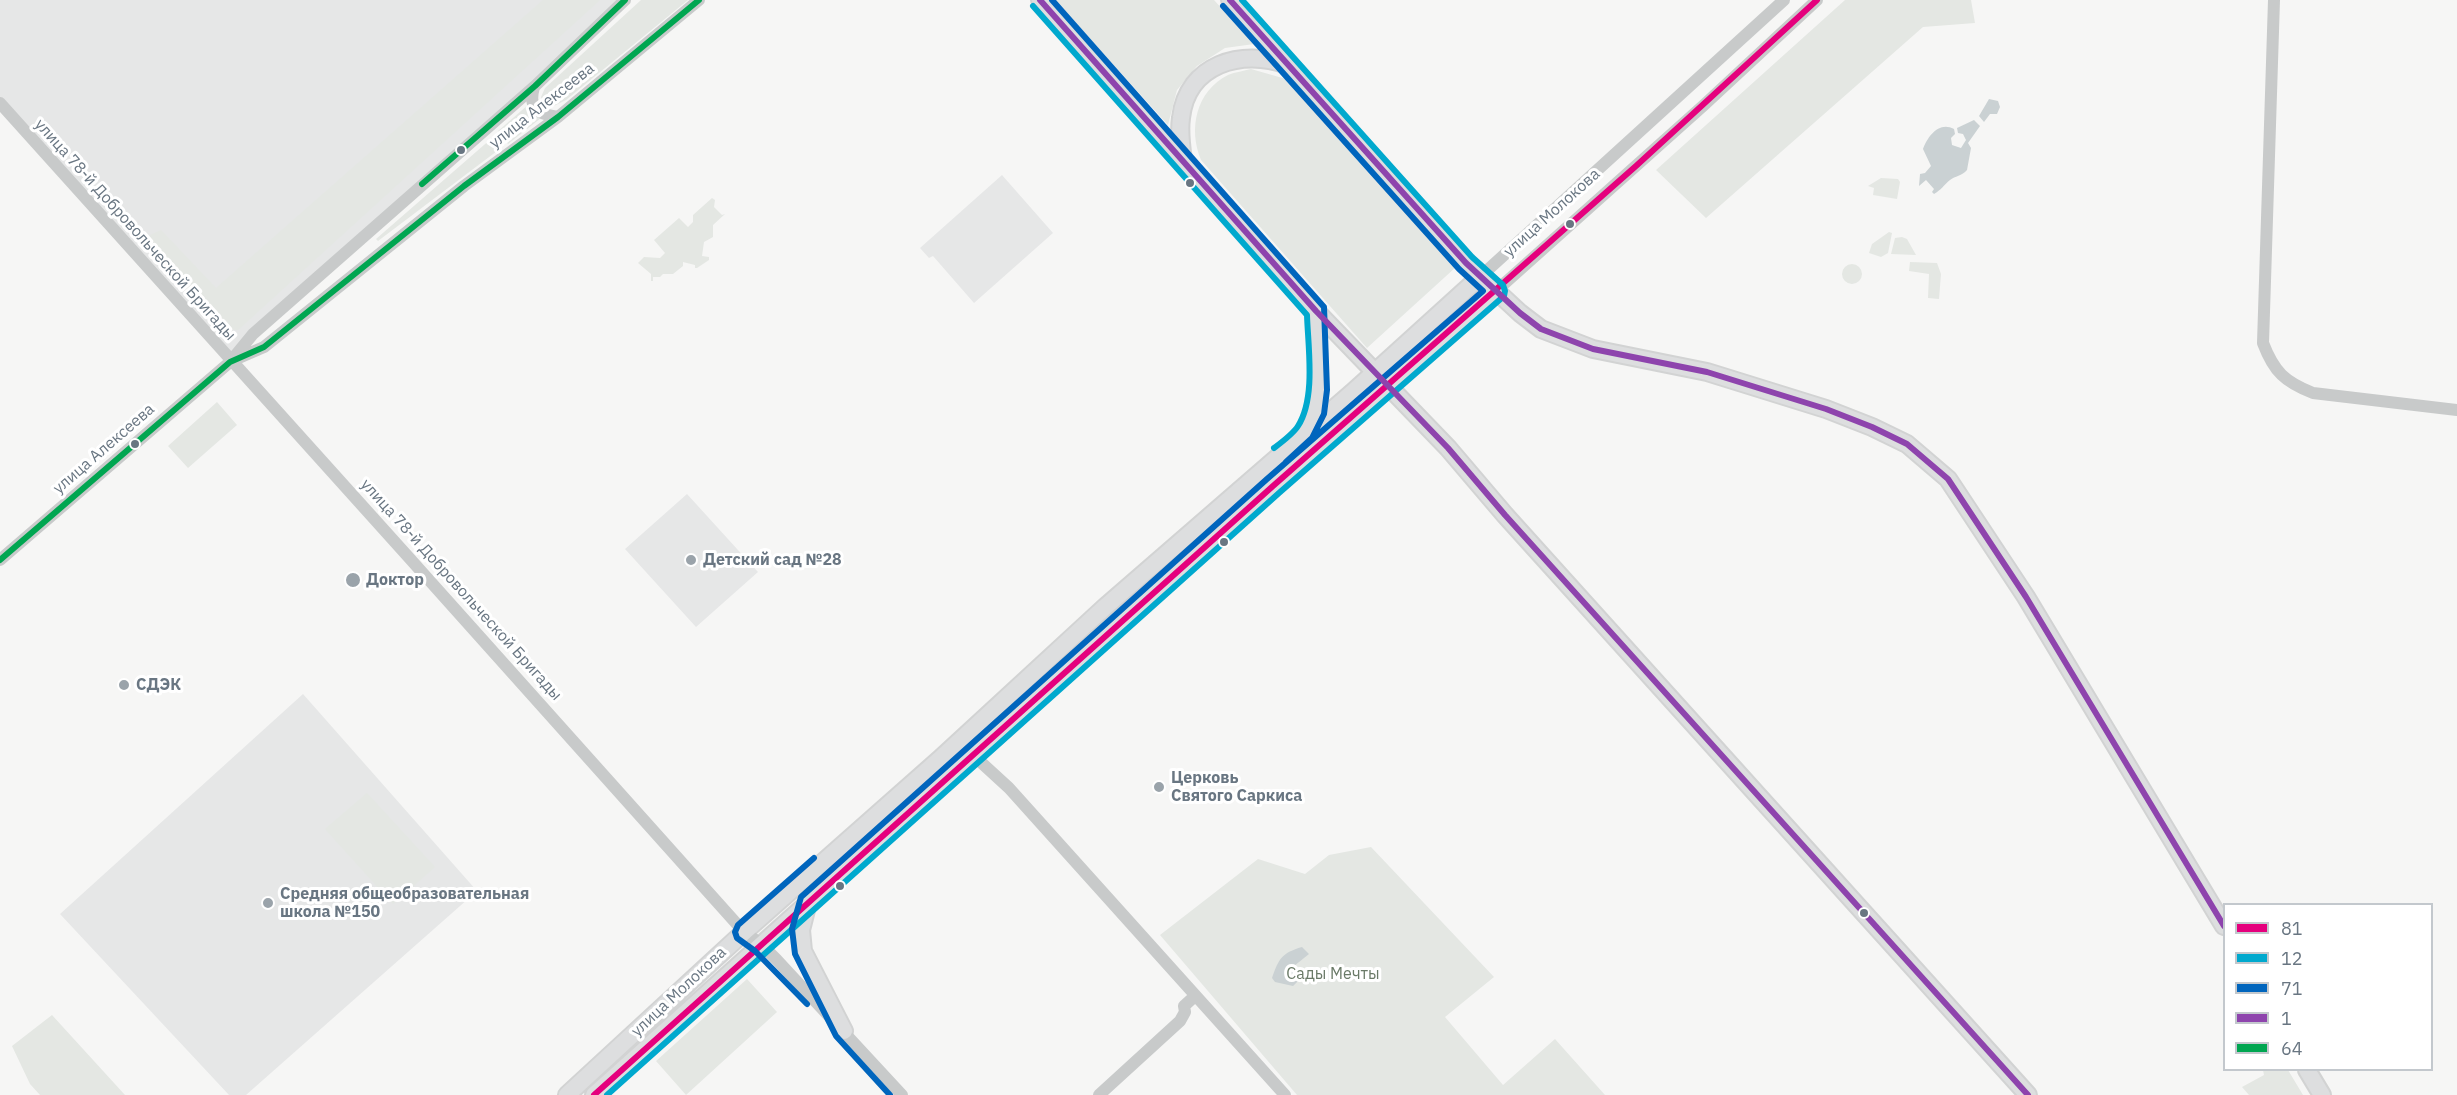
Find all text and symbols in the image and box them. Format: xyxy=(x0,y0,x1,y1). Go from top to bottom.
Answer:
street label: улица Алексеева xyxy=(486,59,598,153)
street label: улица 78-й Добровольческой Бригады xyxy=(30,115,240,345)
unlabelled marker xyxy=(455,144,467,156)
street label: улица Молокова xyxy=(1500,165,1604,261)
unlabelled marker xyxy=(1184,177,1196,189)
unlabelled marker xyxy=(1564,218,1576,230)
street label: улица Алексеева xyxy=(49,400,159,498)
unlabelled marker xyxy=(129,438,141,450)
street label: улица 78-й Добровольческой Бригады xyxy=(356,475,566,705)
unlabelled marker xyxy=(1218,536,1230,548)
place label: Детский сад №28 xyxy=(703,550,842,570)
marker: Детский сад №28 xyxy=(684,553,698,567)
place label: Доктор xyxy=(366,570,424,590)
marker: Доктор xyxy=(344,571,362,589)
place label: СДЭК xyxy=(136,675,181,695)
marker: СДЭК xyxy=(117,678,131,692)
place label: Церковь Святого Саркиса xyxy=(1171,768,1302,806)
marker: Церковь Святого Саркиса xyxy=(1152,780,1166,794)
unlabelled marker xyxy=(834,880,846,892)
place label: Средняя общеобразовательная школа №150 xyxy=(280,884,529,922)
marker: Средняя общеобразовательная школа №150 xyxy=(261,896,275,910)
legend xyxy=(2223,903,2433,1071)
unlabelled marker xyxy=(1858,907,1870,919)
text: 81 xyxy=(2281,917,2303,940)
street label: улица Молокова xyxy=(628,943,730,1041)
text: 12 xyxy=(2281,947,2303,970)
park label: Сады Мечты xyxy=(1286,964,1380,984)
text: 71 xyxy=(2281,977,2303,1000)
text: 1 xyxy=(2281,1007,2292,1030)
text: 64 xyxy=(2281,1037,2303,1060)

